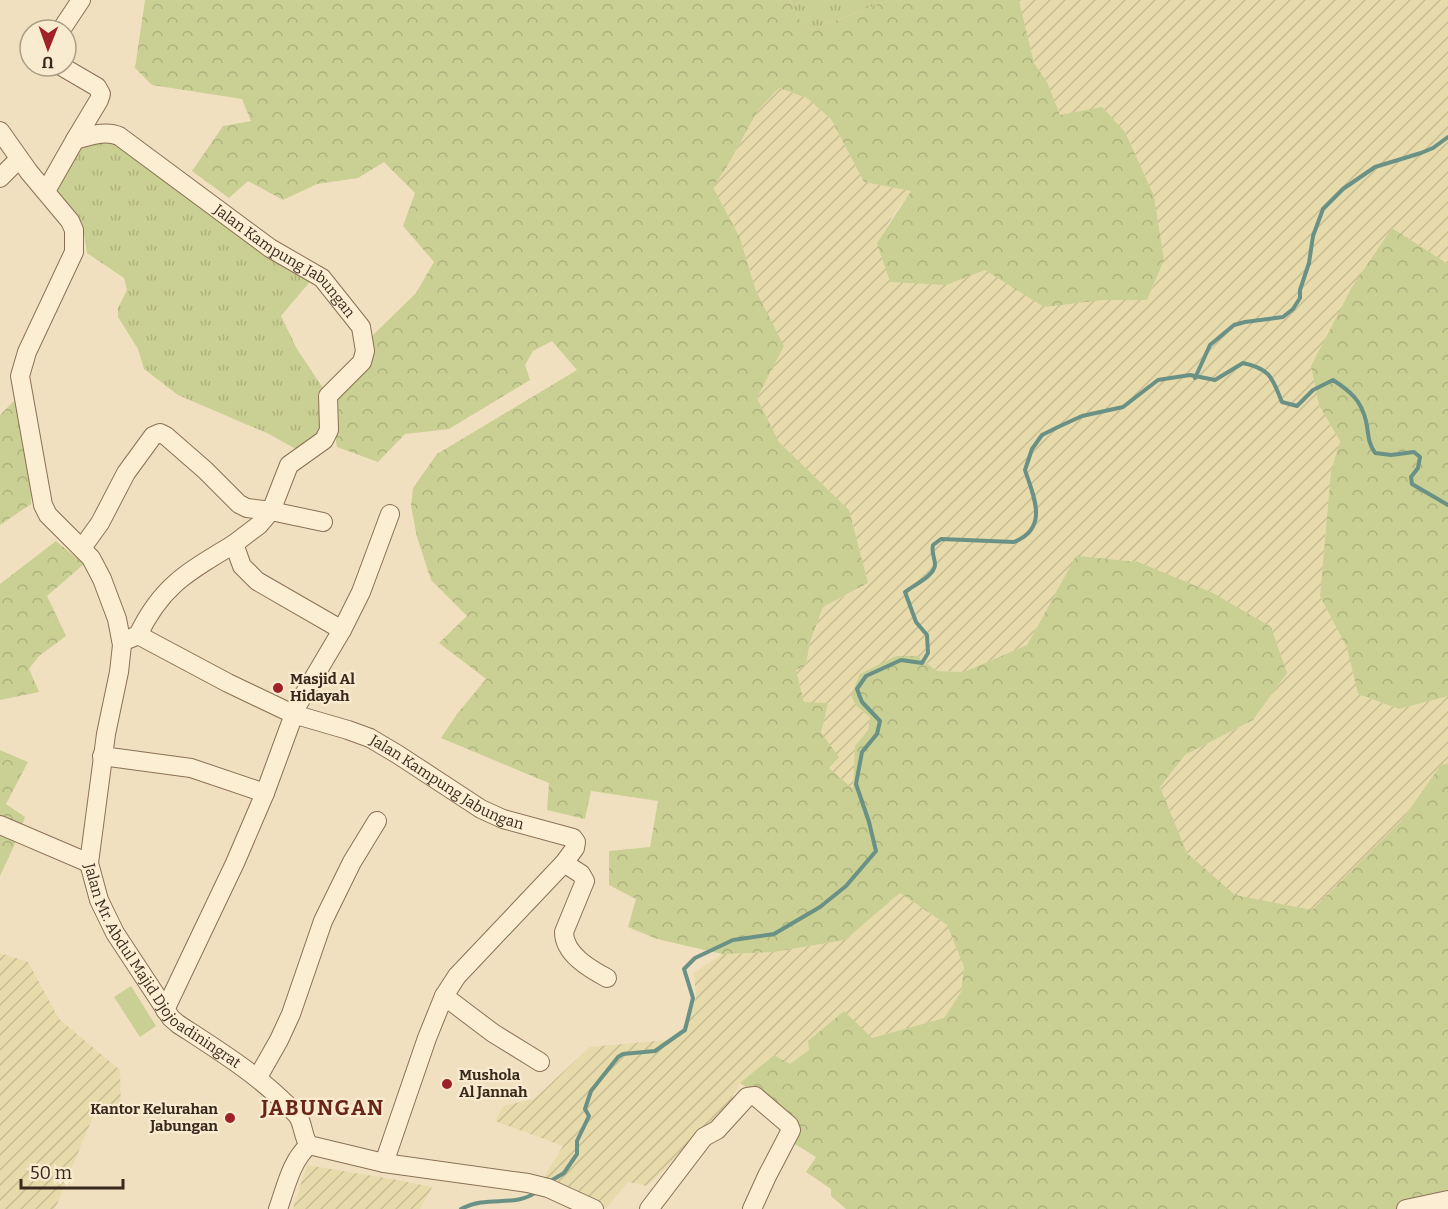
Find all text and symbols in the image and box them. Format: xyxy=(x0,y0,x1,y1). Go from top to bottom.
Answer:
north arrow xyxy=(18,18,78,78)
text: U xyxy=(42,53,54,72)
street label: Jalan Kampung Jabungan xyxy=(210,200,359,322)
place label: Masjid Al Hidayah xyxy=(290,670,355,705)
marker: Masjid Al Hidayah xyxy=(271,681,285,695)
street label: Jalan Kampung Jabungan xyxy=(366,730,526,833)
street label: Jalan Mr. Abdul Majid Djojoadiningrat xyxy=(80,860,245,1072)
place label: Mushola Al Jannah xyxy=(459,1066,528,1101)
marker: Mushola Al Jannah xyxy=(440,1077,454,1091)
district label: JABUNGAN xyxy=(260,1095,385,1121)
place label: Kantor Kelurahan Jabungan xyxy=(90,1100,218,1135)
marker: Kantor Kelurahan Jabungan xyxy=(223,1111,237,1125)
scale bar xyxy=(21,1152,123,1190)
text: 50 m xyxy=(30,1162,72,1184)

